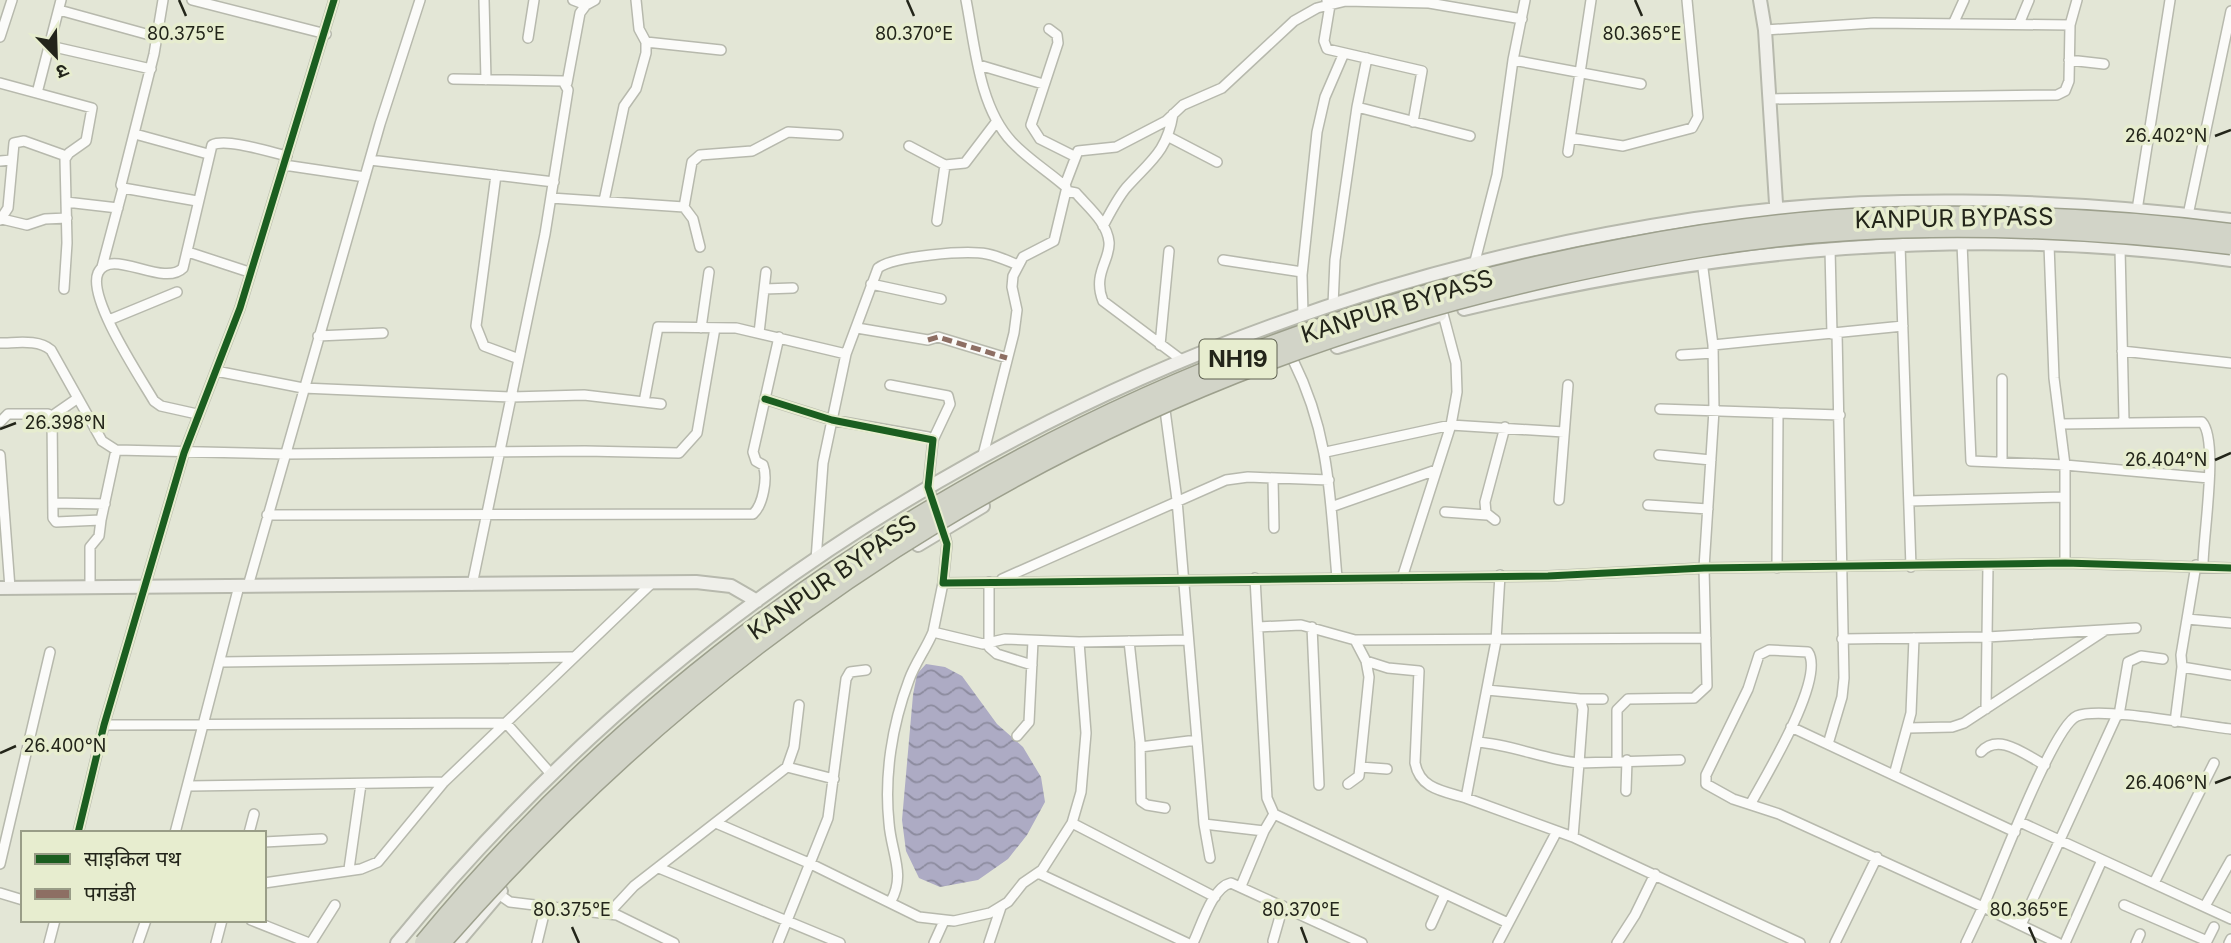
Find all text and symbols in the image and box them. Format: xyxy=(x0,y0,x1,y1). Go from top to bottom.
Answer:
north arrow xyxy=(21,21,91,91)
text: 80.375°E xyxy=(147,23,225,44)
text: 80.370°E xyxy=(875,23,953,44)
text: 80.365°E xyxy=(1603,23,1681,44)
text: उ xyxy=(52,58,72,84)
text: 26.402°N xyxy=(2125,125,2207,146)
street label: KANPUR BYPASS xyxy=(1854,202,2054,234)
street label: KANPUR BYPASS xyxy=(1298,263,1496,349)
road number: NH19 xyxy=(1200,340,1276,378)
text: 26.398°N xyxy=(24,412,106,433)
text: 26.404°N xyxy=(2125,449,2207,470)
street label: KANPUR BYPASS xyxy=(742,508,922,646)
text: 26.400°N xyxy=(24,735,106,756)
text: 26.406°N xyxy=(2125,772,2207,793)
legend xyxy=(21,831,266,922)
text: साइकिल पथ xyxy=(84,846,182,871)
text: पगडंडी xyxy=(84,881,136,906)
text: 80.375°E xyxy=(533,899,611,920)
text: 80.370°E xyxy=(1262,899,1340,920)
text: 80.365°E xyxy=(1990,899,2068,920)

